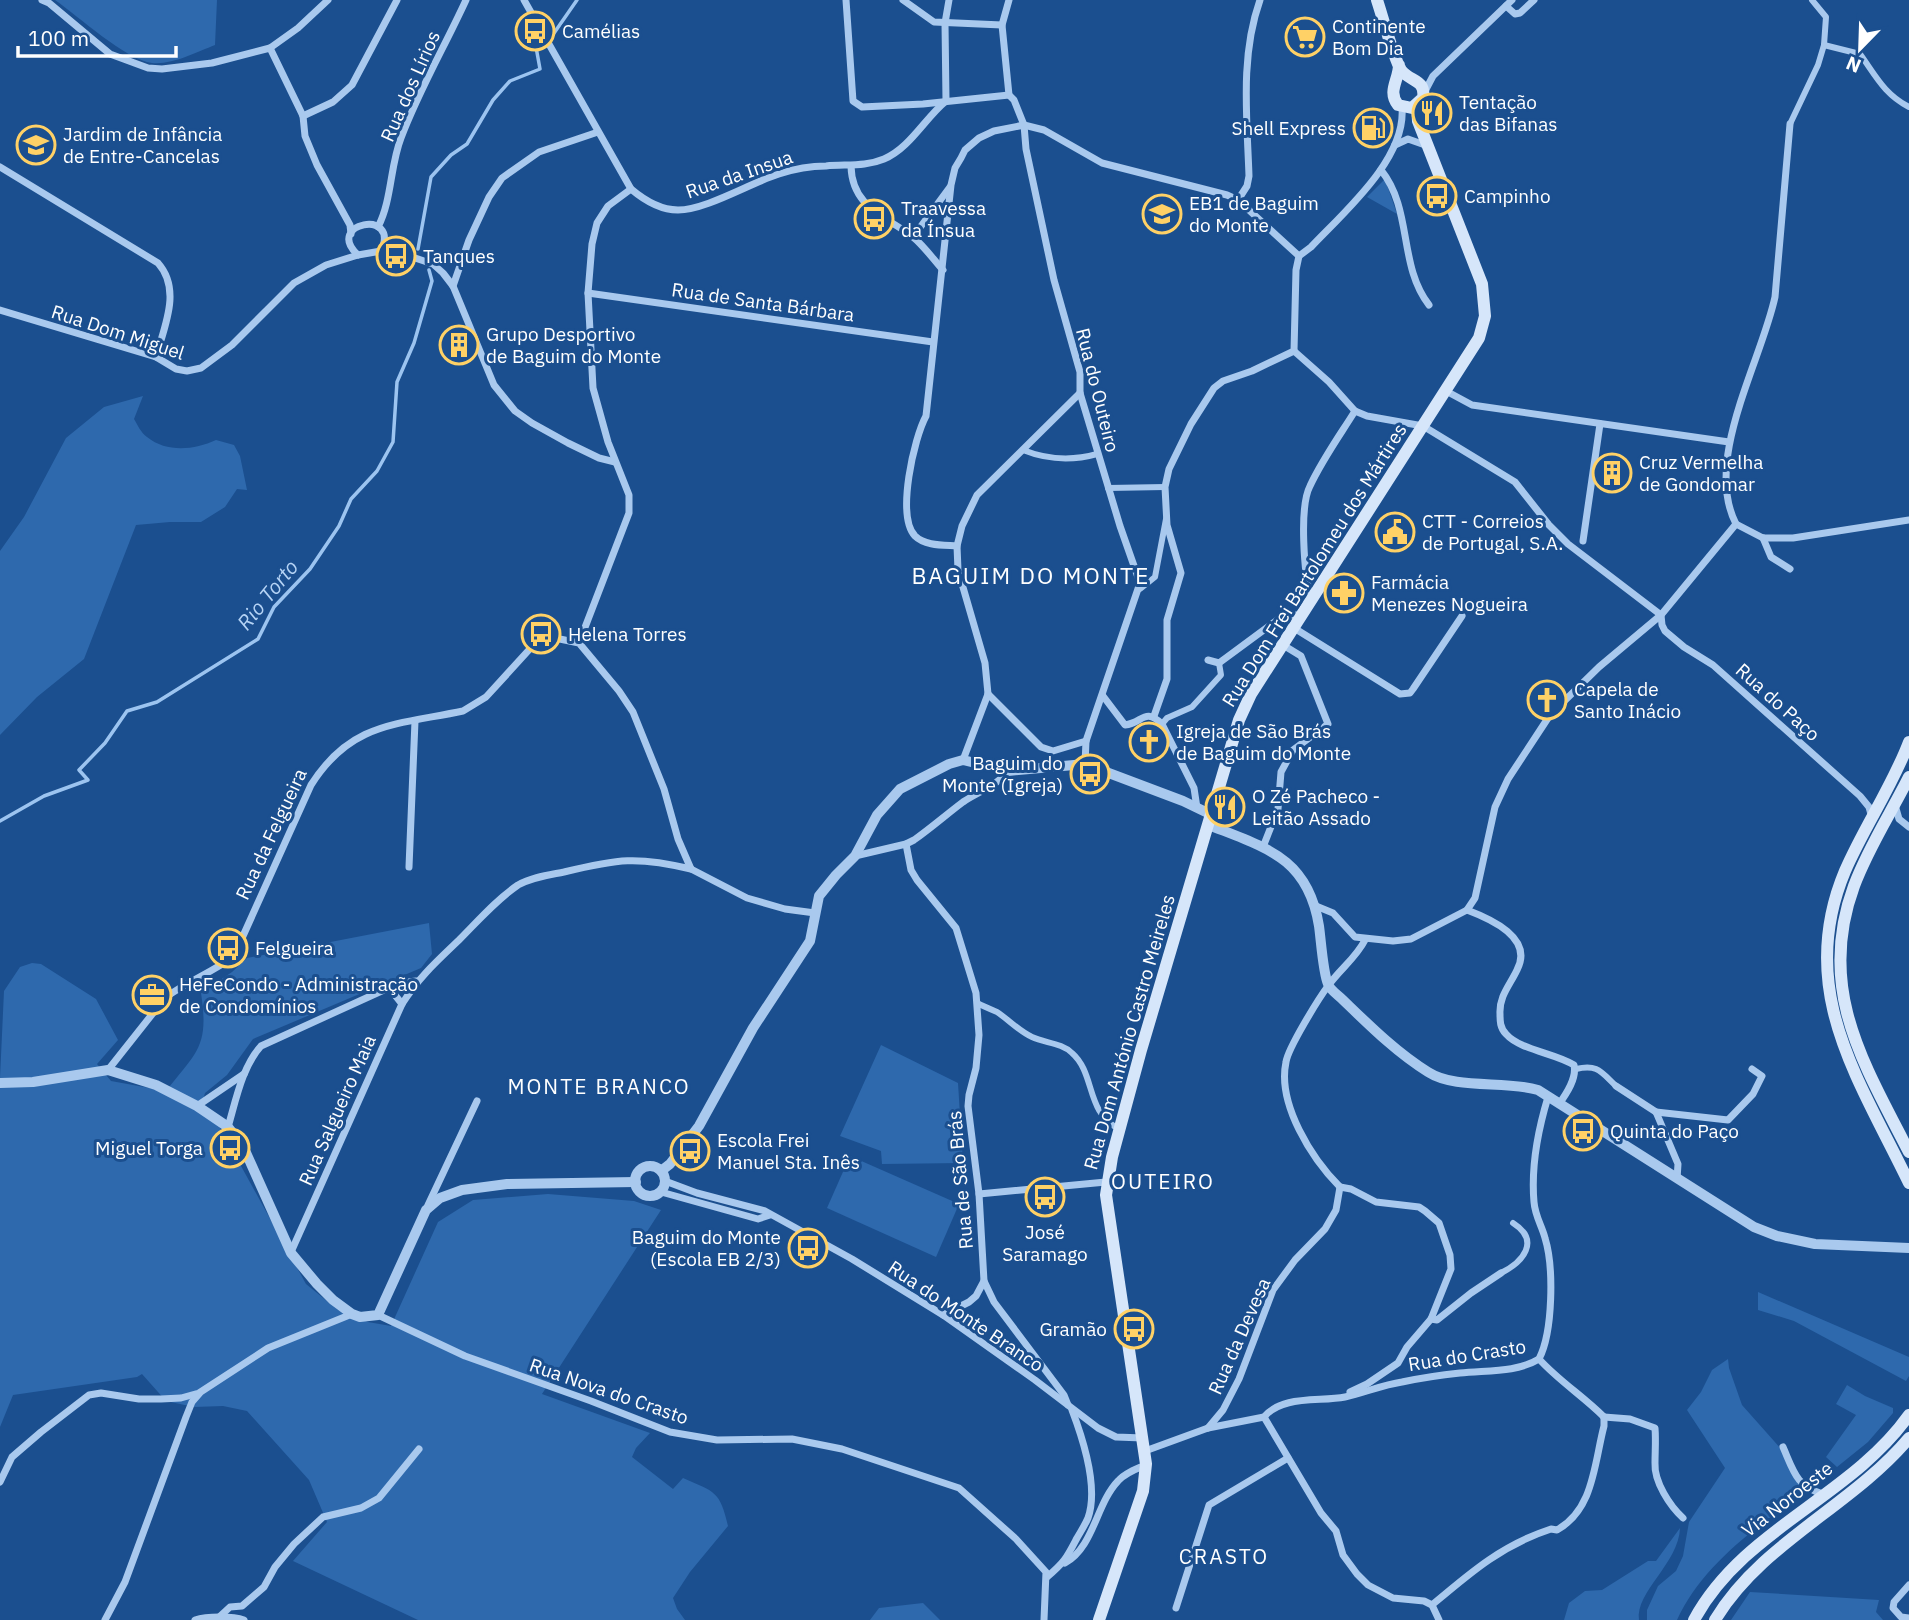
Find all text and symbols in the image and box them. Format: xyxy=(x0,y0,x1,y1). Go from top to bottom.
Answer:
bus stop icon: Camélias xyxy=(514,10,556,52)
scale bar xyxy=(18,14,175,58)
place label: Continente Bom Dia xyxy=(1332,14,1426,60)
north arrow xyxy=(1825,14,1895,84)
supermarket icon: Continente Bom Dia xyxy=(1284,16,1326,58)
place label: Camélias xyxy=(562,19,640,43)
text: 100 m xyxy=(28,24,89,52)
street label: Rua dos Lírios xyxy=(375,27,445,145)
text: N xyxy=(1842,51,1864,78)
place label: Tentação das Bifanas xyxy=(1459,90,1558,136)
restaurant icon: Tentação das Bifanas xyxy=(1411,92,1453,134)
fuel station icon: Shell Express xyxy=(1352,107,1394,149)
place label: Shell Express xyxy=(1232,116,1346,140)
place label: Jardim de Infância de Entre-Cancelas xyxy=(63,122,222,168)
school or university icon: Jardim de Infância de Entre-Cancelas xyxy=(15,124,57,166)
street label: Rua da Insua xyxy=(682,144,796,204)
bus stop icon: Campinho xyxy=(1416,175,1458,217)
place label: Campinho xyxy=(1464,184,1551,208)
place label: EB1 de Baguim do Monte xyxy=(1189,191,1319,237)
school or university icon: EB1 de Baguim do Monte xyxy=(1141,193,1183,235)
place label: Traavessa da Ínsua xyxy=(901,196,986,242)
bus stop icon: Traavessa da Ínsua xyxy=(853,198,895,240)
bus stop icon: Tanques xyxy=(375,235,417,277)
place label: Tanques xyxy=(423,244,495,268)
street label: Rua de Santa Bárbara xyxy=(670,277,856,327)
street label: Rua Dom Miguel xyxy=(48,299,188,365)
place label: Grupo Desportivo de Baguim do Monte xyxy=(486,322,661,368)
building icon: Grupo Desportivo de Baguim do Monte xyxy=(438,324,480,366)
street label: Rua do Outeiro xyxy=(1071,325,1125,455)
street label: Rua Dom Frei Bartolomeu dos Mártires xyxy=(1216,419,1412,711)
place label: Cruz Vermelha de Gondomar xyxy=(1639,450,1763,496)
building icon: Cruz Vermelha de Gondomar xyxy=(1591,452,1633,494)
place label: CTT - Correios de Portugal, S.A. xyxy=(1422,509,1563,555)
public building icon: CTT - Correios de Portugal, S.A. xyxy=(1374,511,1416,553)
water label: Rio Torto xyxy=(230,553,304,635)
district label: BAGUIM DO MONTE xyxy=(911,560,1151,590)
place label: Farmácia Menezes Nogueira xyxy=(1371,570,1528,616)
pharmacy icon: Farmácia Menezes Nogueira xyxy=(1323,572,1365,614)
bus stop icon: Helena Torres xyxy=(520,613,562,655)
place label: Helena Torres xyxy=(568,622,687,646)
street label: Rua do Paço xyxy=(1731,658,1825,746)
place label: Capela de Santo Inácio xyxy=(1574,677,1681,723)
church icon: Capela de Santo Inácio xyxy=(1526,679,1568,721)
place label: Igreja de São Brás de Baguim do Monte xyxy=(1176,719,1351,765)
church icon: Igreja de São Brás de Baguim do Monte xyxy=(1128,721,1170,763)
place label: Baguim do Monte (Igreja) xyxy=(942,751,1063,797)
bus stop icon: Baguim do Monte (Igreja) xyxy=(1069,753,1111,795)
street label: Rua da Felgueira xyxy=(230,765,312,903)
place label: O Zé Pacheco - Leitão Assado xyxy=(1252,784,1380,830)
restaurant icon: O Zé Pacheco - Leitão Assado xyxy=(1204,786,1246,828)
street label: Rua Dom António Castro Meireles xyxy=(1078,892,1180,1172)
bus stop icon: Felgueira xyxy=(207,927,249,969)
place label: Felgueira xyxy=(255,936,334,960)
place label: HeFeCondo - Administração de Condomínios xyxy=(179,972,418,1018)
office icon: HeFeCondo - Administração de Condomínios xyxy=(131,974,173,1016)
street label: Rua Salgueiro Maia xyxy=(293,1031,381,1189)
district label: MONTE BRANCO xyxy=(507,1072,691,1100)
street label: Rua de São Brás xyxy=(942,1110,978,1250)
bus stop icon: Quinta do Paço xyxy=(1562,1110,1604,1152)
place label: Quinta do Paço xyxy=(1610,1119,1739,1143)
bus stop icon: Miguel Torga xyxy=(209,1127,251,1169)
place label: Escola Frei Manuel Sta. Inês xyxy=(717,1128,860,1174)
bus stop icon: Escola Frei Manuel Sta. Inês xyxy=(669,1130,711,1172)
place label: Miguel Torga xyxy=(95,1136,203,1160)
district label: OUTEIRO xyxy=(1111,1167,1215,1195)
bus stop icon: José Saramago xyxy=(1024,1176,1066,1218)
place label: José Saramago xyxy=(1002,1220,1088,1266)
place label: Baguim do Monte (Escola EB 2/3) xyxy=(632,1225,781,1271)
bus stop icon: Baguim do Monte (Escola EB 2/3) xyxy=(787,1227,829,1269)
street label: Rua do Monte Branco xyxy=(884,1255,1048,1377)
street label: Rua da Devesa xyxy=(1203,1274,1275,1398)
bus stop icon: Gramão xyxy=(1113,1308,1155,1350)
place label: Gramão xyxy=(1039,1317,1107,1341)
street label: Rua do Crasto xyxy=(1406,1334,1528,1376)
street label: Rua Nova do Crasto xyxy=(526,1353,692,1429)
street label: Via Noroeste xyxy=(1737,1456,1837,1542)
district label: CRASTO xyxy=(1179,1542,1269,1570)

